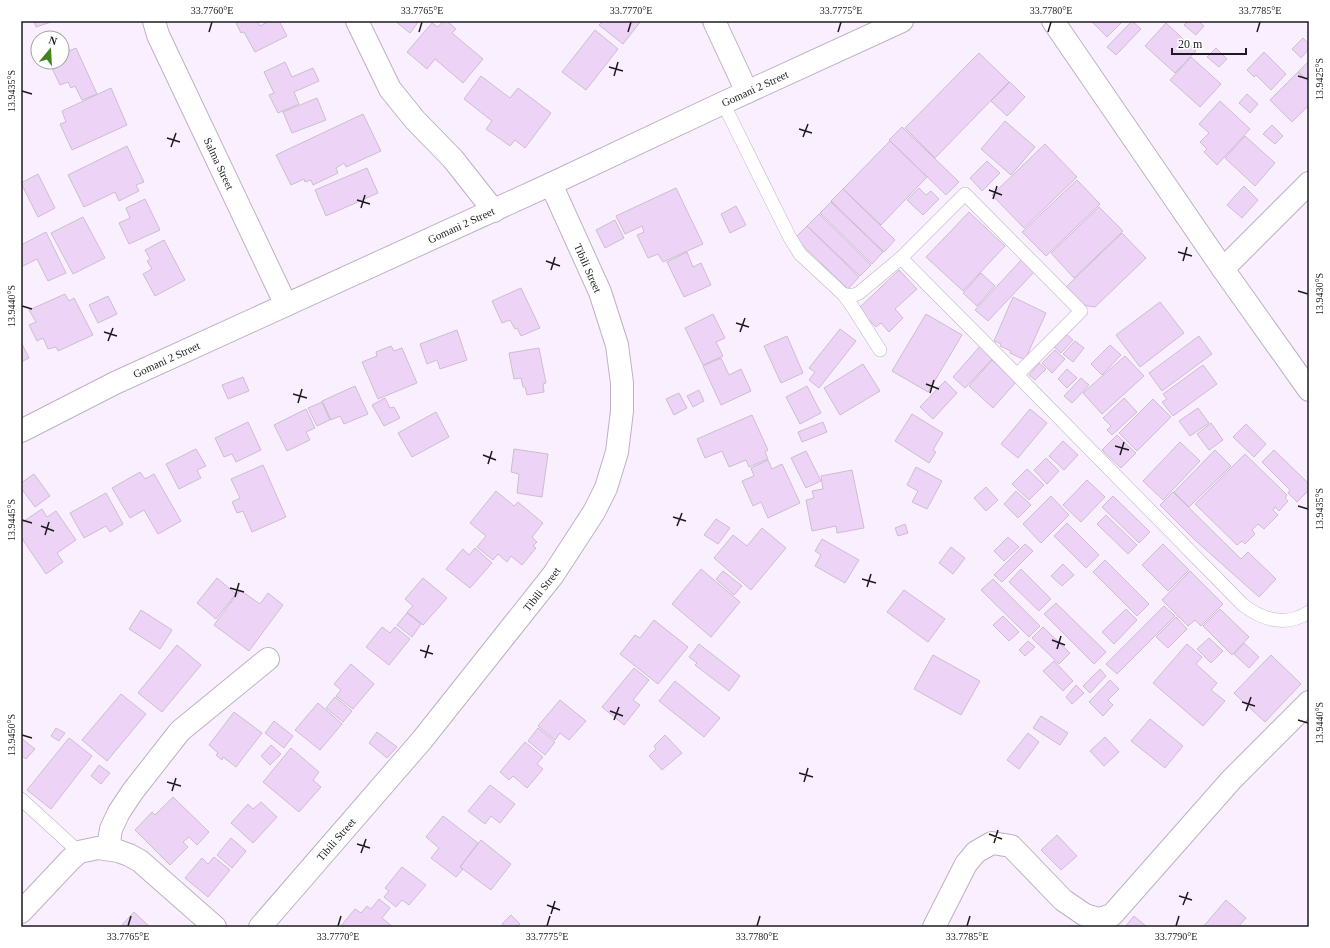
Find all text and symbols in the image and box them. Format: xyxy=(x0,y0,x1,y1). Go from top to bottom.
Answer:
text: 33.7760°E xyxy=(191,5,233,16)
text: 33.7765°E xyxy=(401,5,443,16)
text: 33.7770°E xyxy=(610,5,652,16)
text: 33.7775°E xyxy=(820,5,862,16)
text: 33.7780°E xyxy=(1030,5,1072,16)
text: 33.7785°E xyxy=(1239,5,1281,16)
north arrow xyxy=(30,30,70,70)
scale bar xyxy=(1172,30,1246,56)
text: N xyxy=(47,34,59,47)
text: 20 m xyxy=(1178,37,1203,51)
text: 13.9425°S xyxy=(1314,58,1325,100)
street label: Gomani 2 Street xyxy=(720,68,790,109)
text: 13.9435°S xyxy=(6,70,17,112)
street label: Salma Street xyxy=(202,136,236,192)
street label: Gomani 2 Street xyxy=(426,205,496,245)
street label: Tibili Street xyxy=(572,242,604,294)
text: 13.9430°S xyxy=(1314,273,1325,315)
text: 13.9440°S xyxy=(6,285,17,327)
street label: Gomani 2 Street xyxy=(131,339,202,380)
text: 13.9435°S xyxy=(1314,488,1325,530)
text: 13.9445°S xyxy=(6,499,17,541)
street label: Tibili Street xyxy=(521,565,562,613)
text: 13.9440°S xyxy=(1314,702,1325,744)
text: 13.9450°S xyxy=(6,714,17,756)
street label: Tibili Street xyxy=(314,816,358,863)
text: 33.7765°E xyxy=(107,931,149,942)
text: 33.7770°E xyxy=(317,931,359,942)
text: 33.7775°E xyxy=(526,931,568,942)
text: 33.7780°E xyxy=(736,931,778,942)
text: 33.7785°E xyxy=(946,931,988,942)
text: 33.7790°E xyxy=(1155,931,1197,942)

